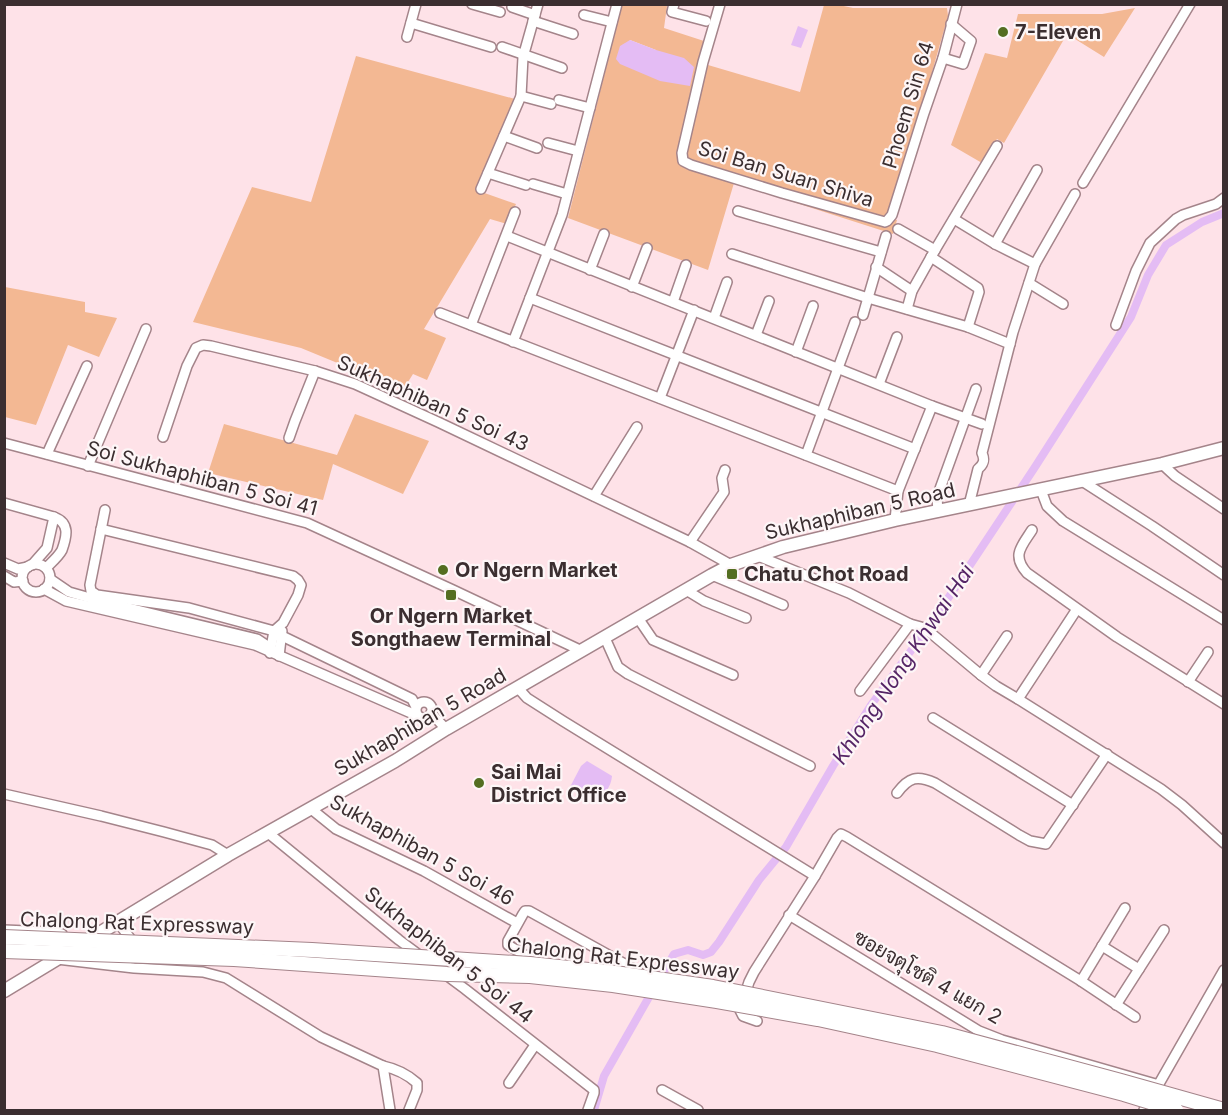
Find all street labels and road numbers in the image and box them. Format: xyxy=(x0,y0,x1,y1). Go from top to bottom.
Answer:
street label: Phoem Sin 64 xyxy=(877,38,939,172)
street label: Soi Ban Suan Shiva xyxy=(695,136,877,212)
street label: Sukhaphiban 5 Soi 43 xyxy=(334,350,532,456)
street label: Soi Sukhaphiban 5 Soi 41 xyxy=(84,436,320,520)
street label: Sukhaphiban 5 Road xyxy=(762,477,958,545)
street label: Sukhaphiban 5 Road xyxy=(330,663,510,781)
street label: Sukhaphiban 5 Soi 46 xyxy=(326,789,518,911)
street label: Sukhaphiban 5 Soi 44 xyxy=(360,882,538,1028)
street label: Chalong Rat Expressway xyxy=(20,907,254,939)
street label: ซอยจตุโชติ 4 แยก 2 xyxy=(849,924,1007,1031)
street label: Chalong Rat Expressway xyxy=(505,932,741,984)

